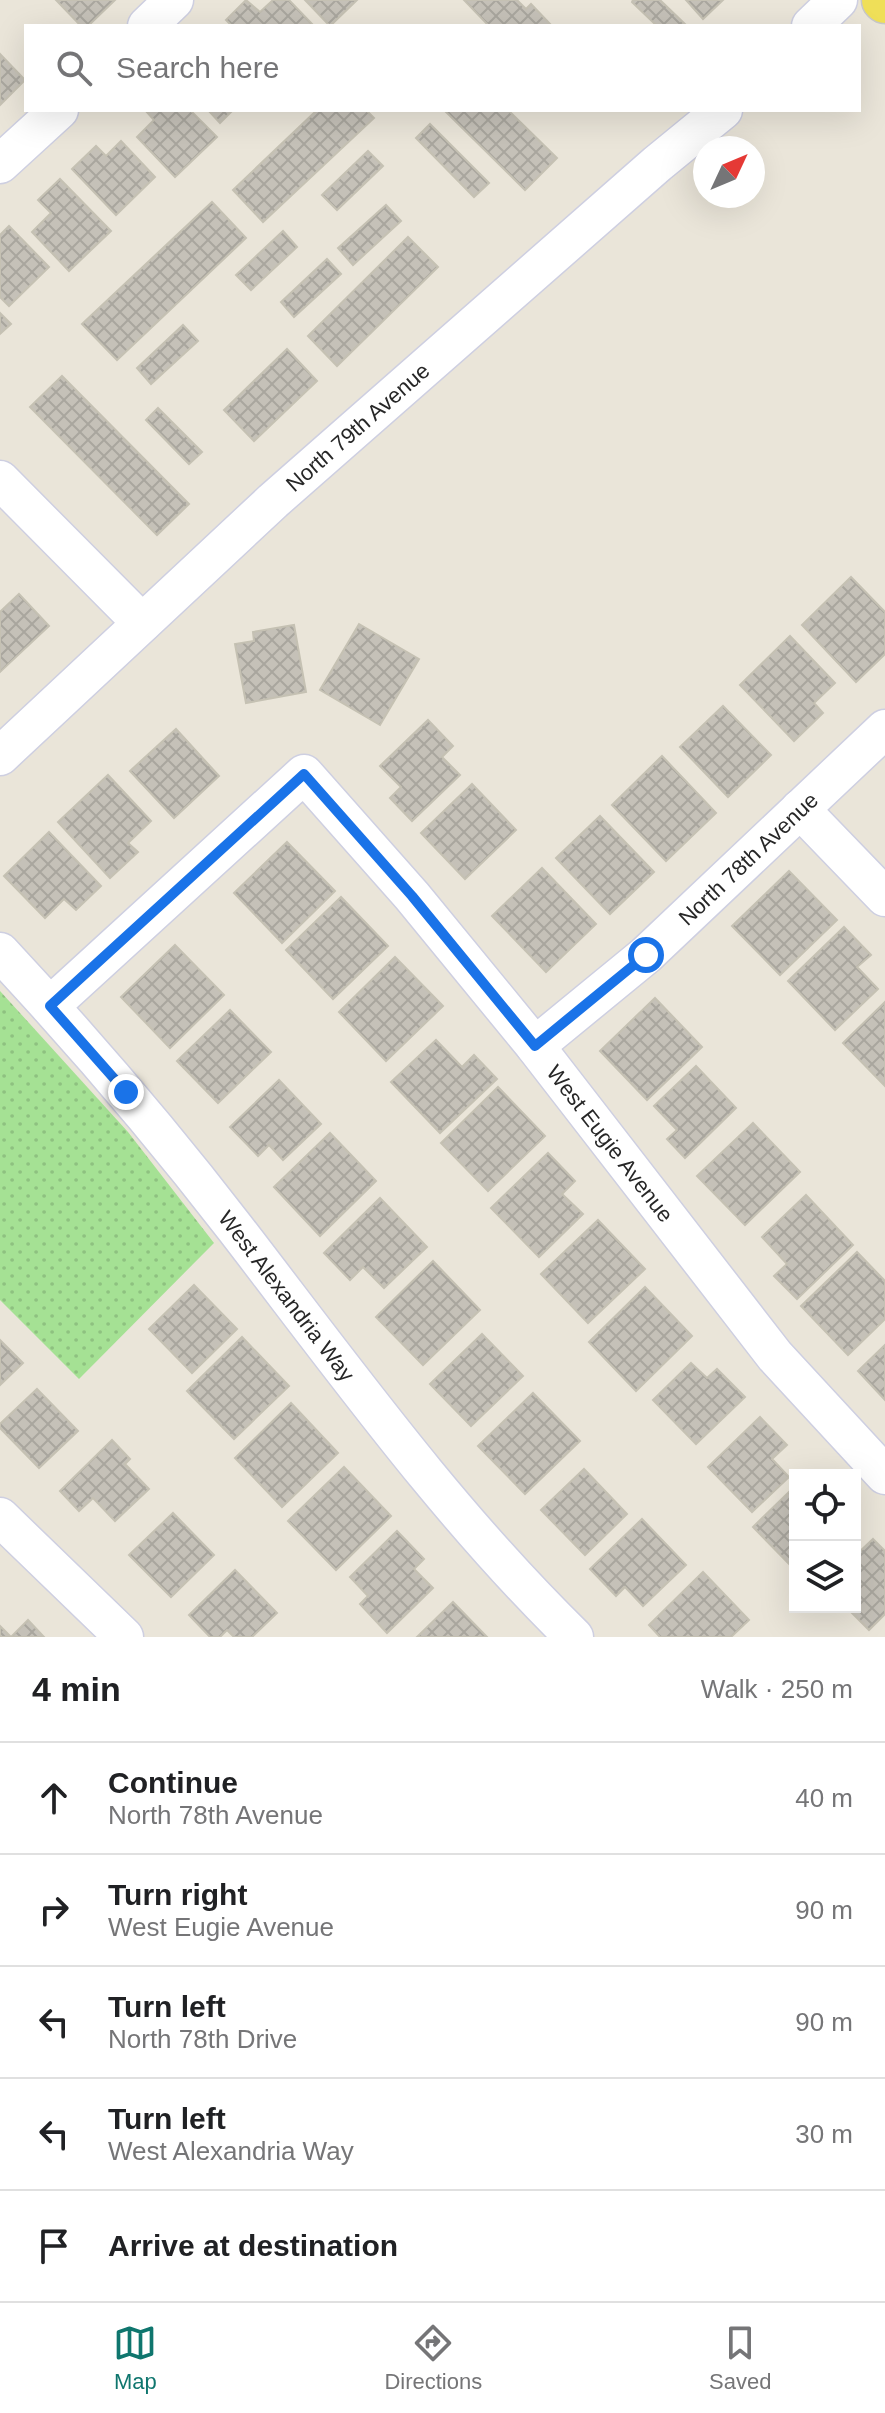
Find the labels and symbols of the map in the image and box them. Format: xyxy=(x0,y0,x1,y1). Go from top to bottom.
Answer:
north arrow xyxy=(693,136,765,208)
street label: North 79th Avenue xyxy=(281,357,434,496)
street label: North 78th Avenue xyxy=(673,787,823,930)
route start xyxy=(628,937,664,973)
street label: West Eugie Avenue xyxy=(542,1060,679,1227)
route end xyxy=(108,1074,144,1110)
street label: West Alexandria Way xyxy=(214,1206,360,1386)

